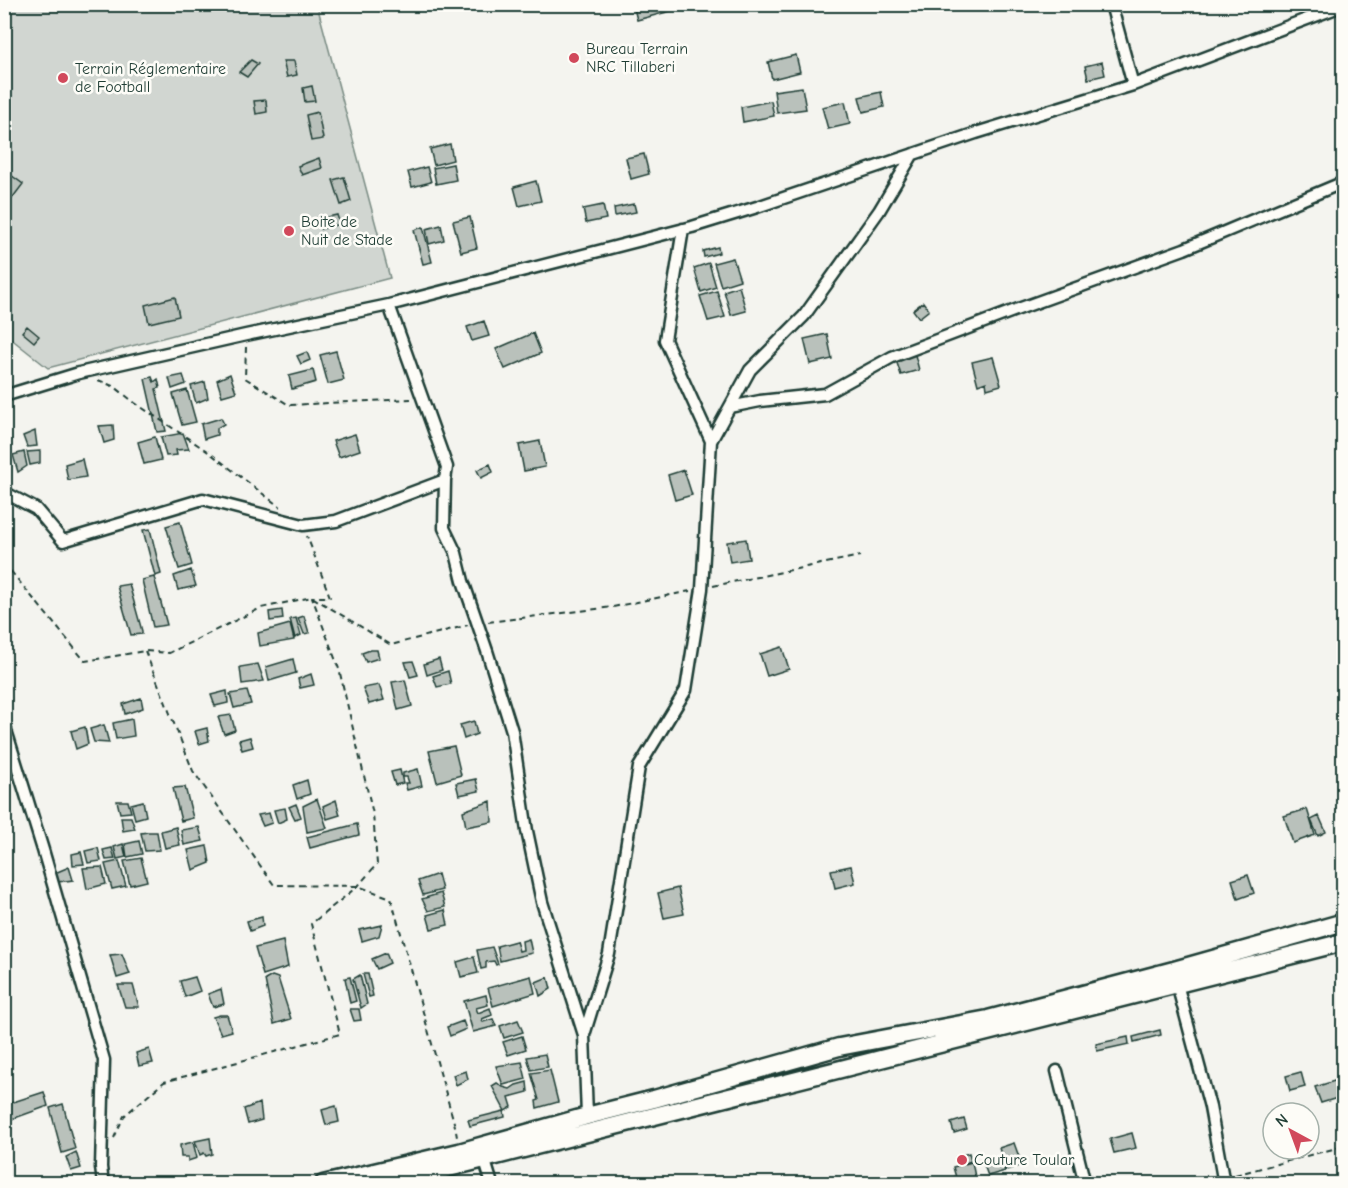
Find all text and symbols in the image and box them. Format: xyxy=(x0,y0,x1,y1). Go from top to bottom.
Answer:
place label: Bureau Terrain NRC Tillaberi xyxy=(586,40,688,76)
marker: Bureau Terrain NRC Tillaberi xyxy=(567,51,581,65)
place label: Terrain Réglementaire de Football xyxy=(75,60,226,96)
marker: Terrain Réglementaire de Football xyxy=(56,71,70,85)
place label: Boite de Nuit de Stade xyxy=(301,213,393,249)
marker: Boite de Nuit de Stade xyxy=(282,224,296,238)
north arrow xyxy=(1261,1101,1321,1161)
text: N xyxy=(1272,1110,1292,1131)
place label: Couture Toular xyxy=(974,1151,1075,1169)
marker: Couture Toular xyxy=(955,1153,969,1167)

